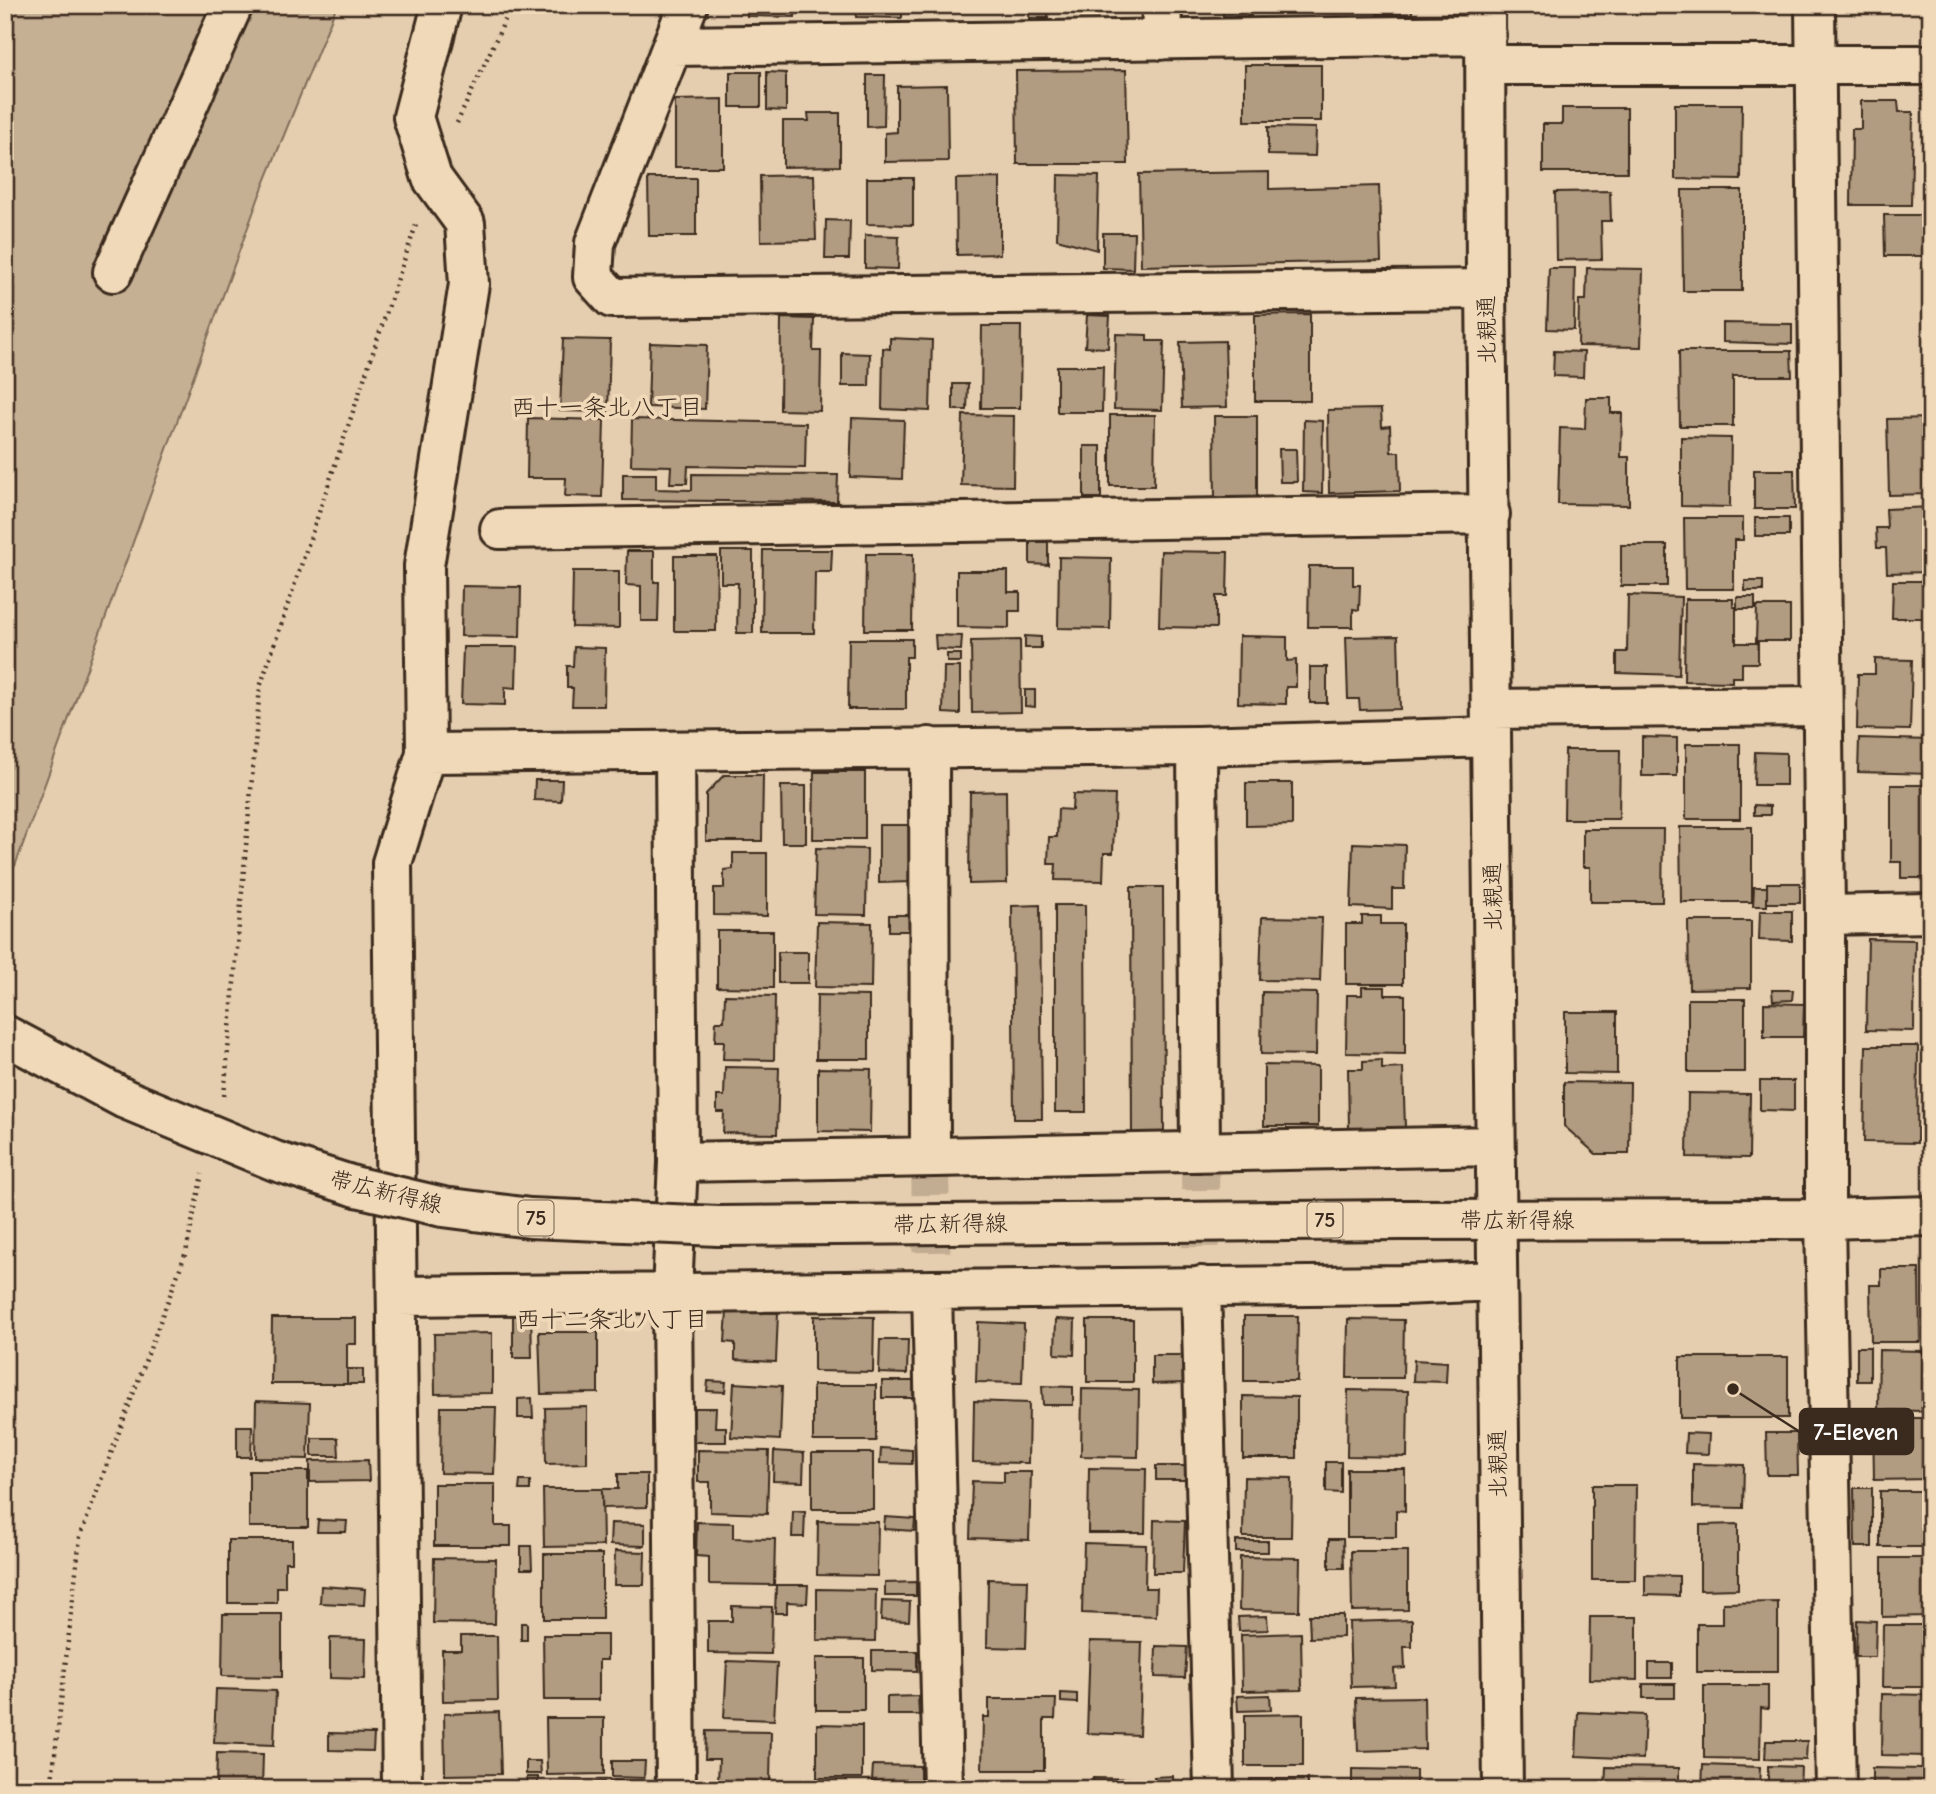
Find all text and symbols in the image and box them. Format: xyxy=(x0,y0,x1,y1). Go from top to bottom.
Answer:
street label: 北親通 xyxy=(1473,295,1501,365)
district label: 西十一条北八丁目 xyxy=(511,393,703,421)
street label: 北親通 xyxy=(1479,862,1507,932)
street label: 帯広新得線 xyxy=(327,1165,445,1219)
road number: 75 xyxy=(518,1200,554,1236)
road number: 75 xyxy=(1308,1202,1342,1238)
street label: 帯広新得線 xyxy=(1460,1207,1575,1234)
street label: 帯広新得線 xyxy=(892,1209,1008,1239)
district label: 西十二条北八丁目 xyxy=(516,1305,708,1333)
callout: 7-Eleven xyxy=(1800,1409,1913,1454)
text: 7-Eleven xyxy=(1814,1418,1898,1446)
street label: 北親通 xyxy=(1484,1429,1512,1499)

